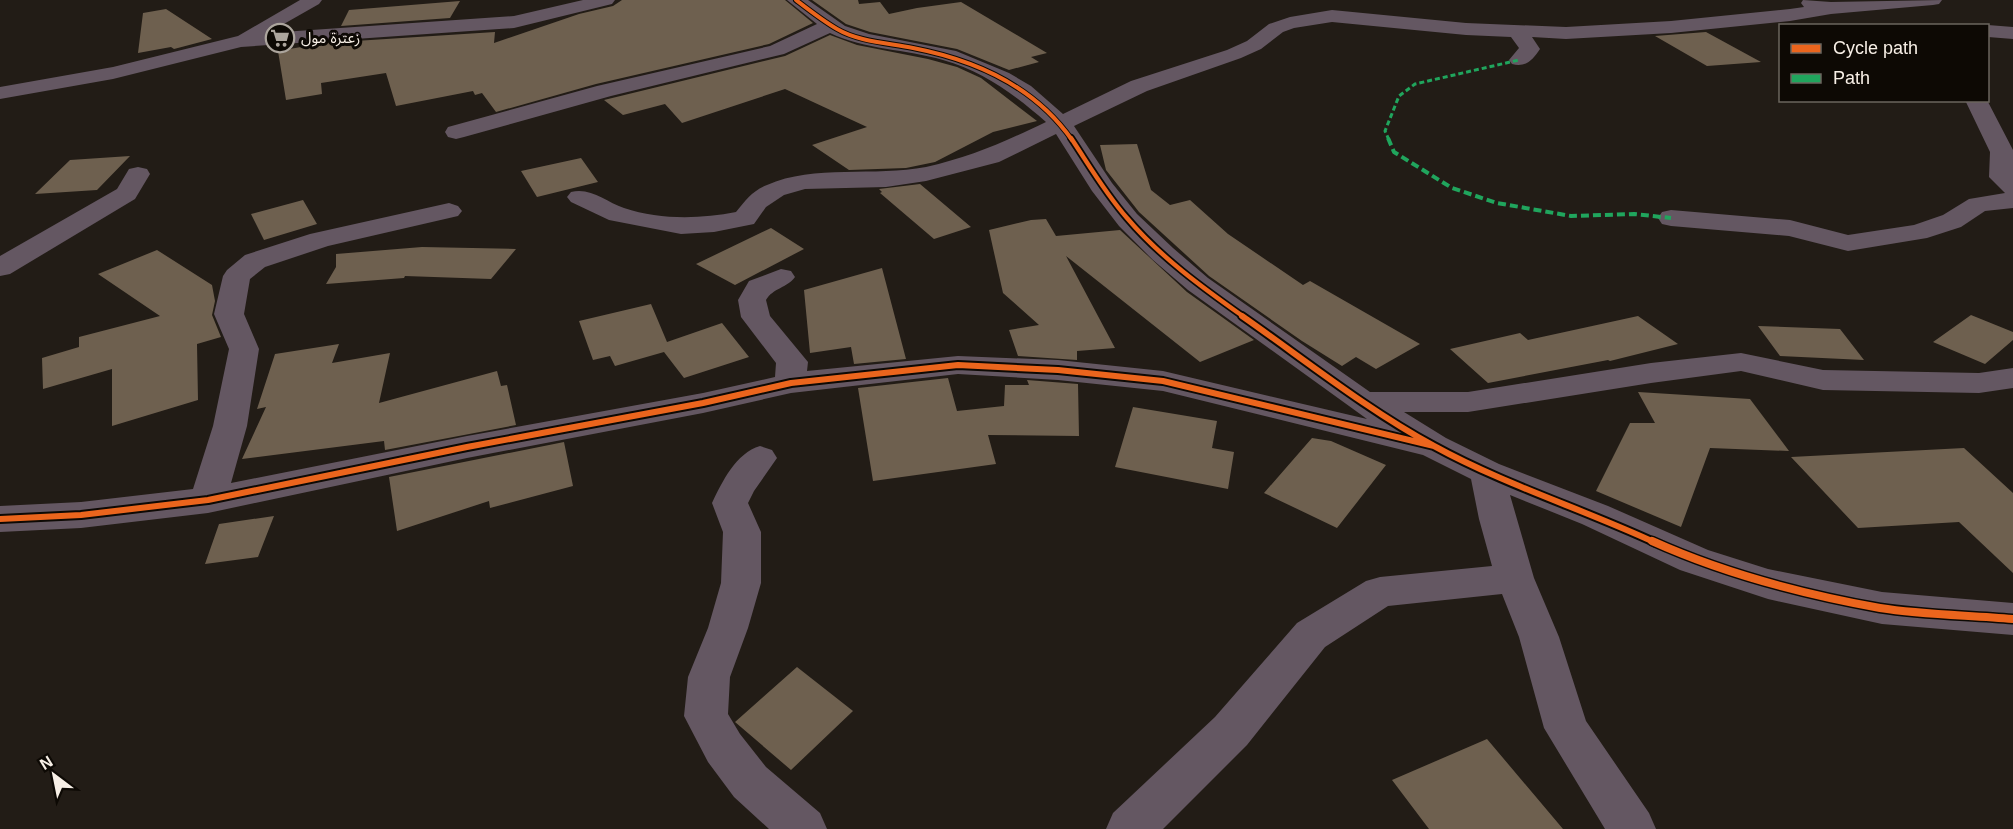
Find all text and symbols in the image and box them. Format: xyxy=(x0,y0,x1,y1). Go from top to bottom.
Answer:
supermarket icon: زعترة مول xyxy=(264,22,296,54)
legend xyxy=(1779,24,1989,102)
place label: زعترة مول xyxy=(301,29,360,47)
text: Cycle path xyxy=(1833,38,1918,58)
text: Path xyxy=(1833,68,1870,88)
north arrow xyxy=(24,745,84,805)
text: N xyxy=(37,752,56,773)

